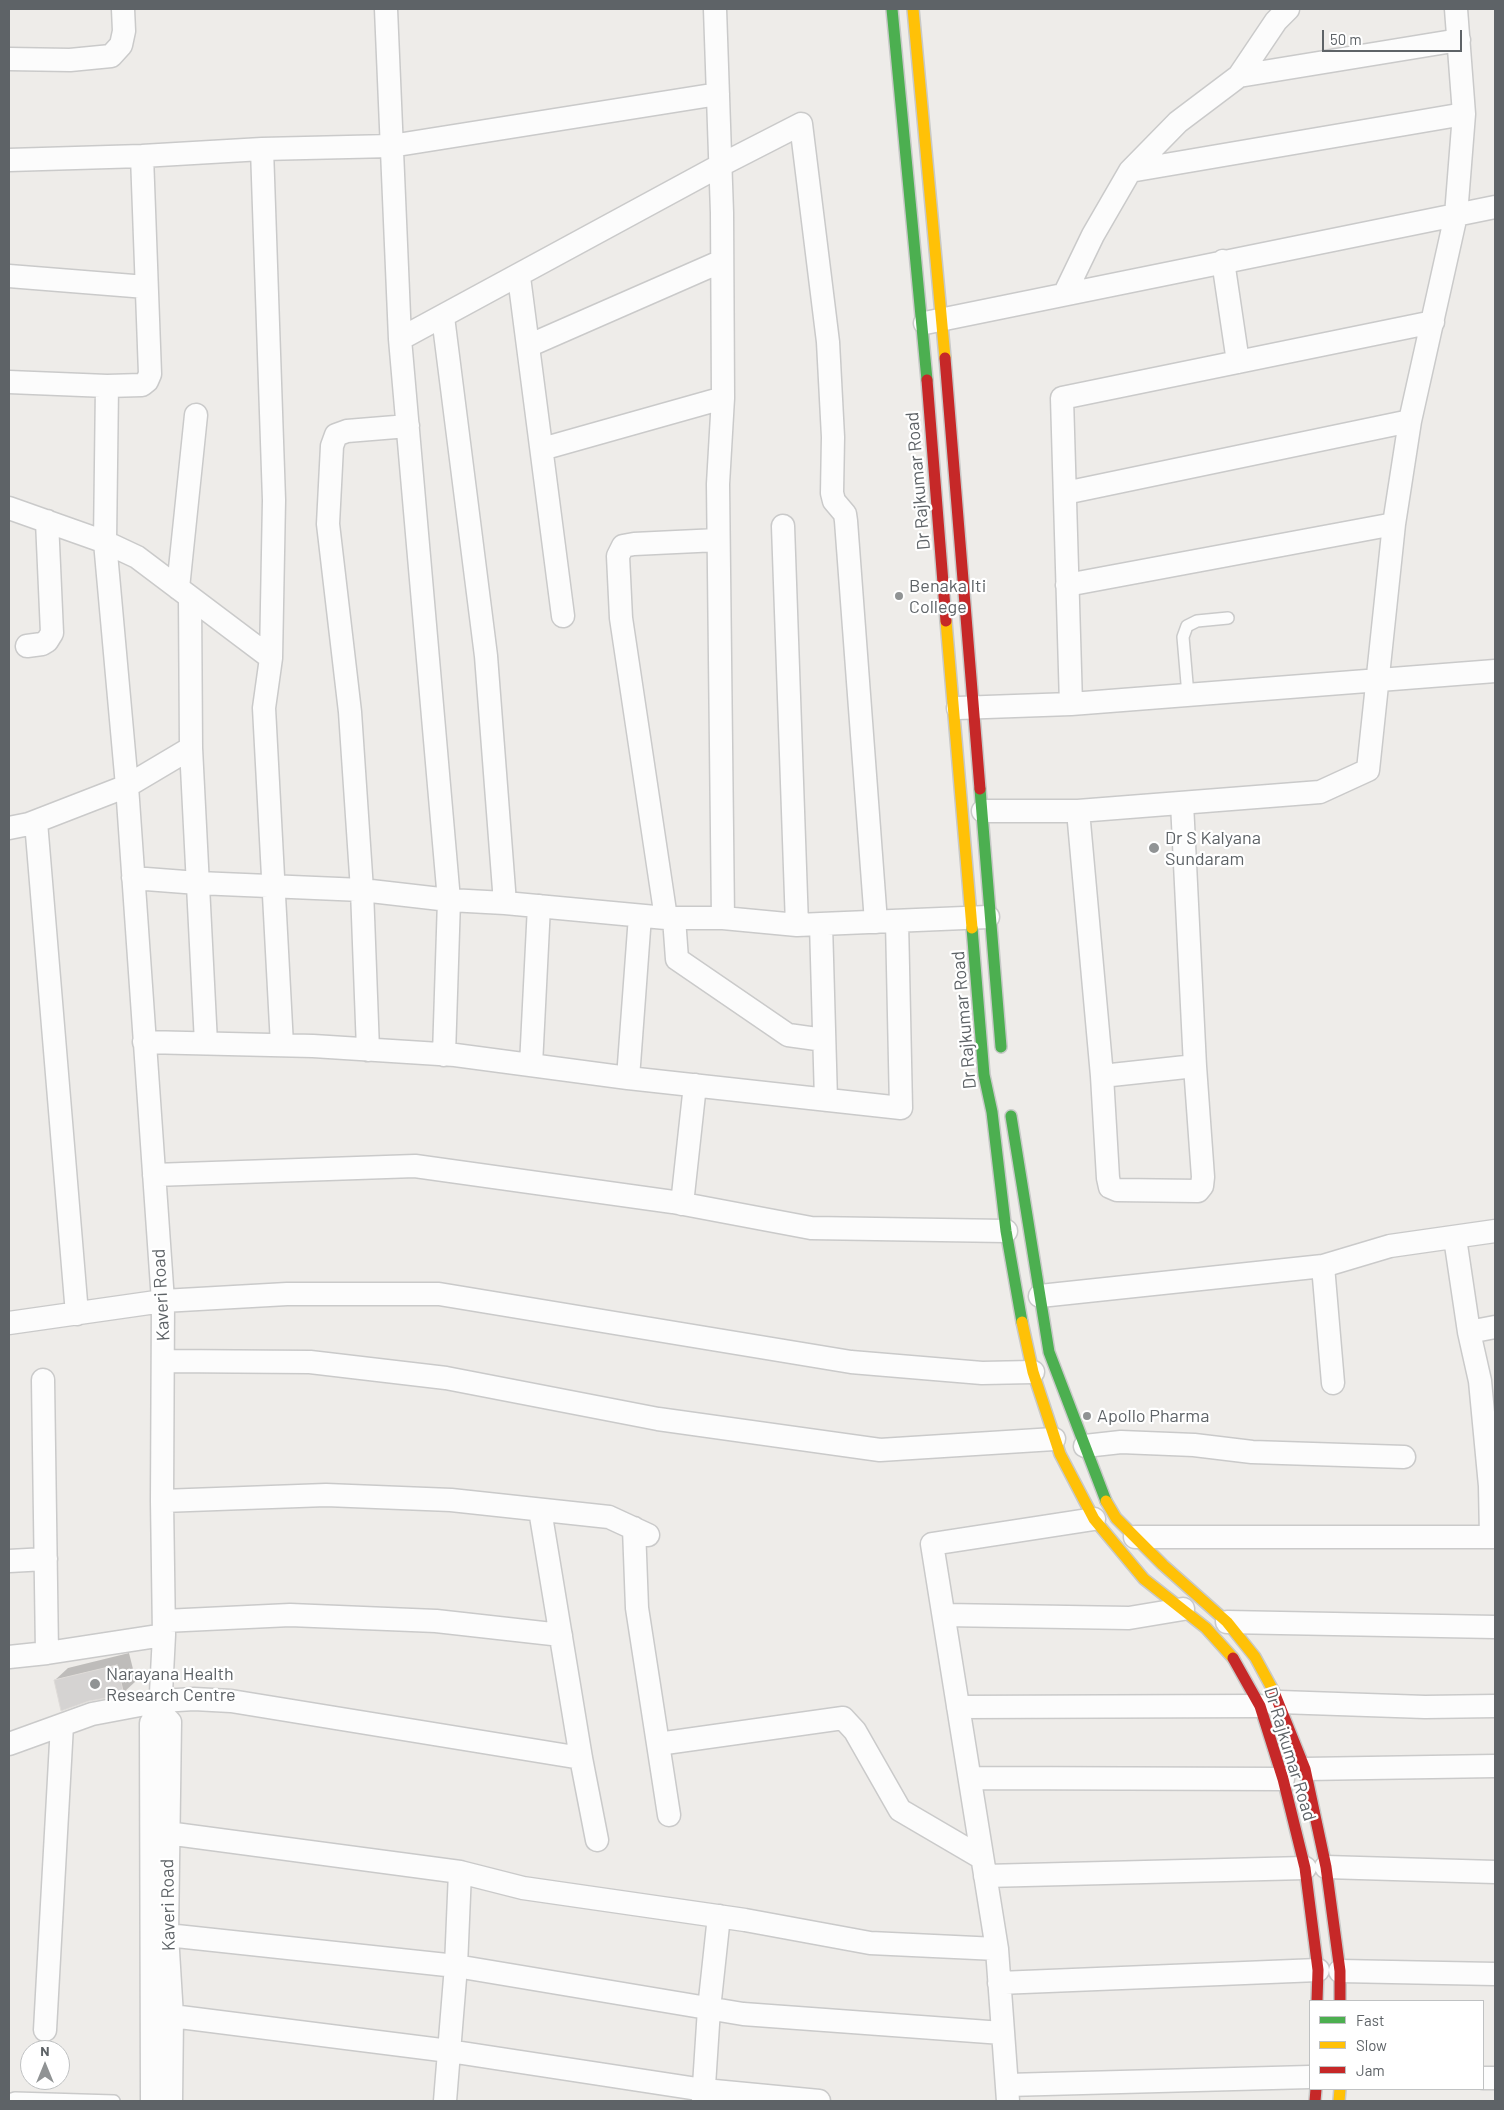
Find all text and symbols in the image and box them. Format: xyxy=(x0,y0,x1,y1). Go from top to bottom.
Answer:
scale bar xyxy=(1324,20,1464,52)
text: 50 m xyxy=(1330,30,1362,48)
street label: Dr Rajkumar Road xyxy=(901,411,935,551)
place label: Benaka Iti College xyxy=(909,575,986,618)
marker: Benaka Iti College xyxy=(893,590,905,602)
place label: Dr S Kalyana Sundaram xyxy=(1165,827,1261,870)
marker: Dr S Kalyana Sundaram xyxy=(1147,841,1161,855)
street label: Dr Rajkumar Road xyxy=(947,950,981,1090)
street label: Kaveri Road xyxy=(148,1248,174,1342)
place label: Apollo Pharma xyxy=(1097,1405,1209,1427)
marker: Apollo Pharma xyxy=(1081,1410,1093,1422)
place label: Narayana Health Research Centre xyxy=(106,1663,236,1706)
marker: Narayana Health Research Centre xyxy=(88,1677,102,1691)
street label: Dr Rajkumar Road xyxy=(1259,1685,1321,1823)
street label: Kaveri Road xyxy=(156,1859,180,1951)
legend xyxy=(1309,2000,1484,2090)
text: Fast xyxy=(1356,2011,1384,2029)
text: Slow xyxy=(1356,2036,1387,2054)
north arrow xyxy=(20,2040,70,2090)
text: N xyxy=(40,2042,50,2059)
text: Jam xyxy=(1356,2061,1385,2079)

